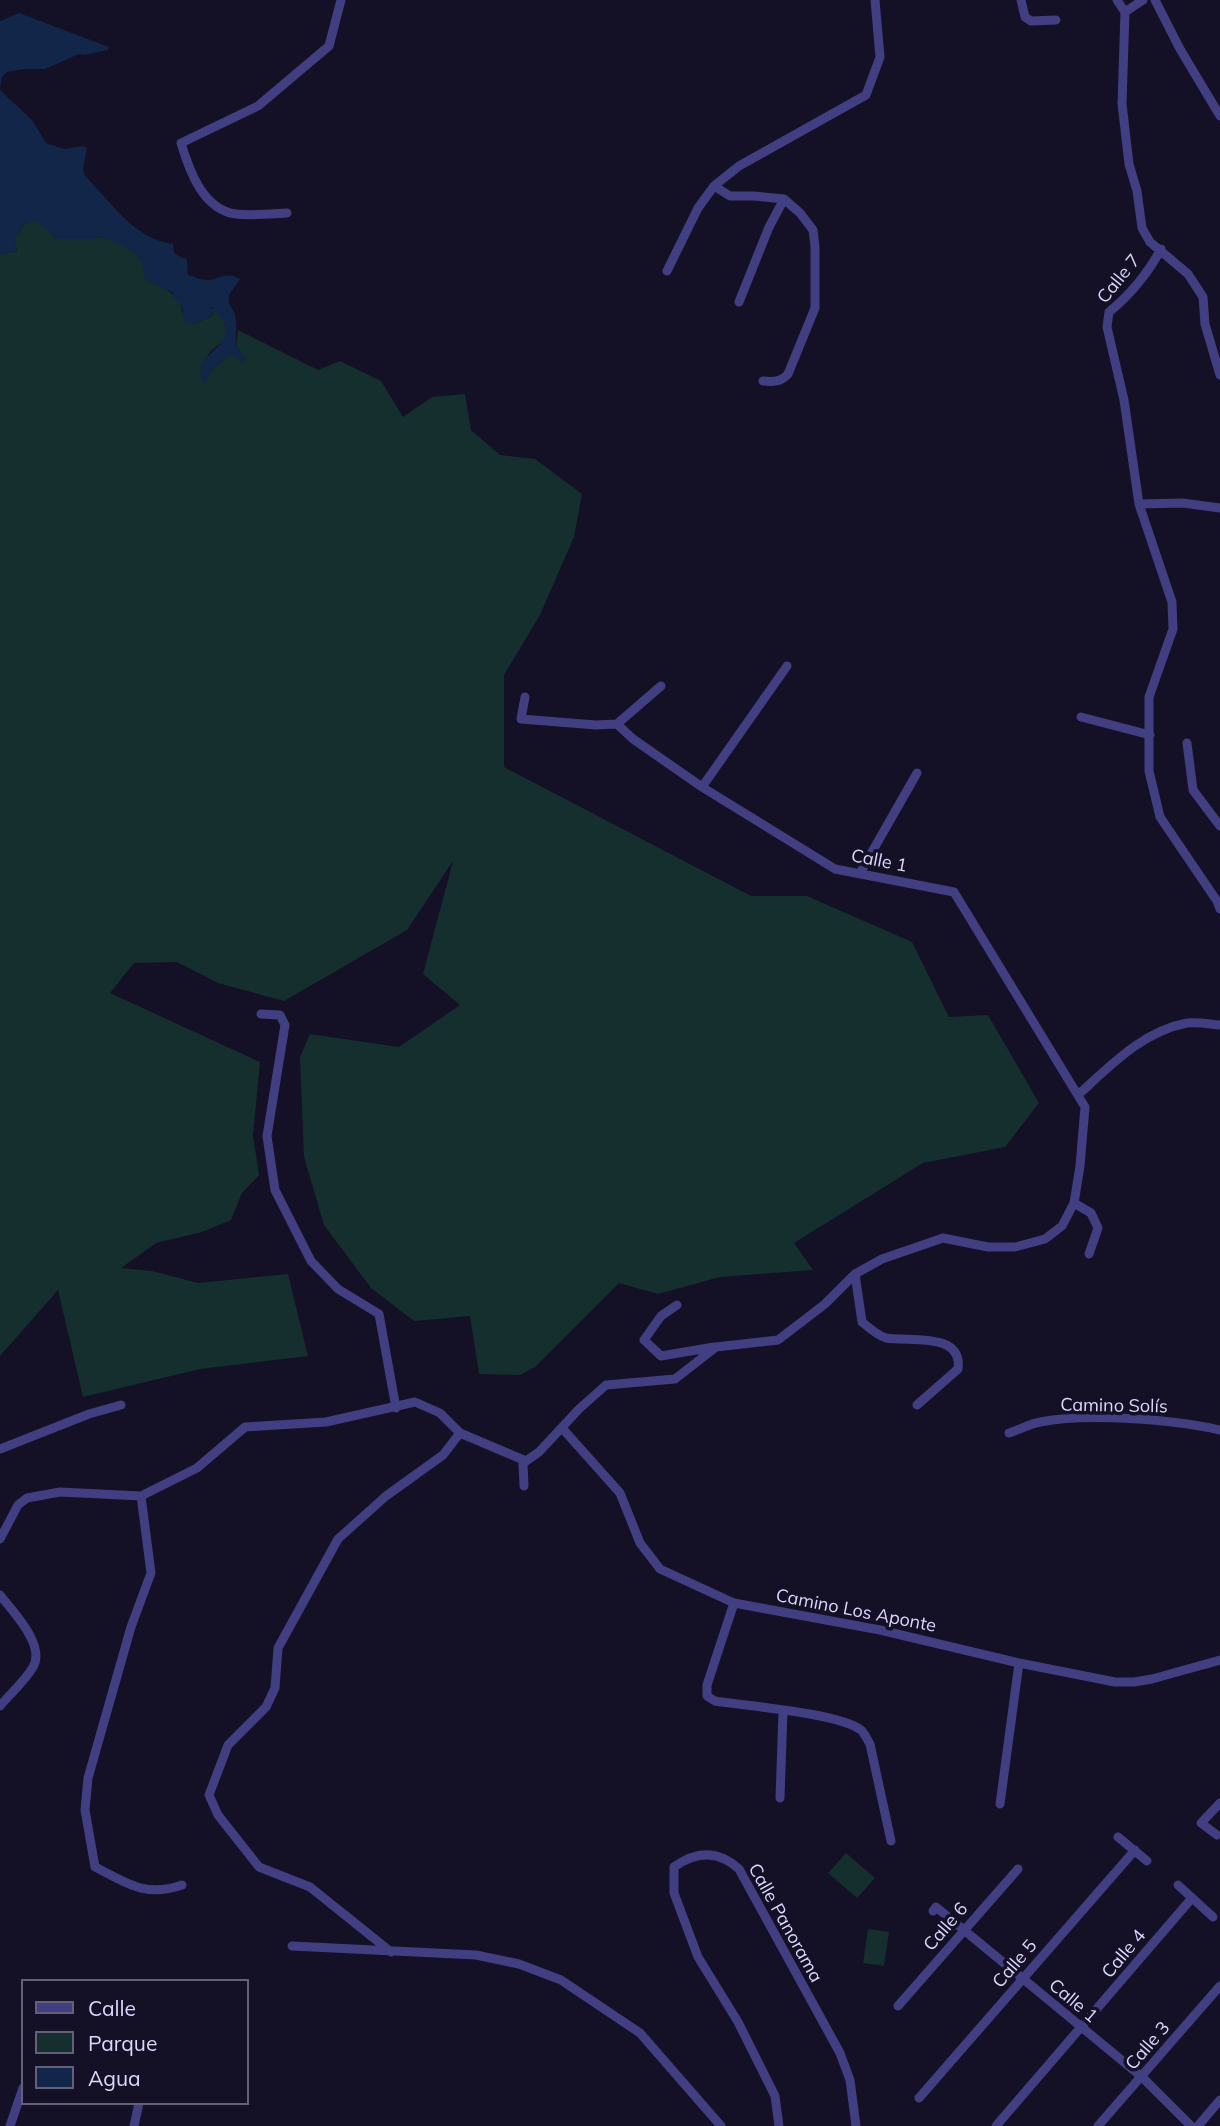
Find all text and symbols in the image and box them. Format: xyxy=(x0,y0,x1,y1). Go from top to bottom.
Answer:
street label: Calle 7 xyxy=(1093,250,1145,308)
street label: Calle 1 xyxy=(849,845,909,877)
street label: Camino Solís xyxy=(1060,1394,1168,1418)
street label: Camino Los Aponte xyxy=(774,1585,938,1637)
street label: Calle Panorama xyxy=(743,1860,827,1986)
street label: Calle 6 xyxy=(919,1899,973,1955)
street label: Calle 4 xyxy=(1098,1925,1150,1983)
street label: Calle 5 xyxy=(988,1936,1042,1992)
street label: Calle 1 xyxy=(1044,1975,1102,2027)
legend xyxy=(21,1979,248,2105)
text: Calle xyxy=(88,1995,136,2021)
street label: Calle 3 xyxy=(1121,2018,1175,2074)
text: Parque xyxy=(88,2030,157,2056)
text: Agua xyxy=(88,2065,141,2091)

